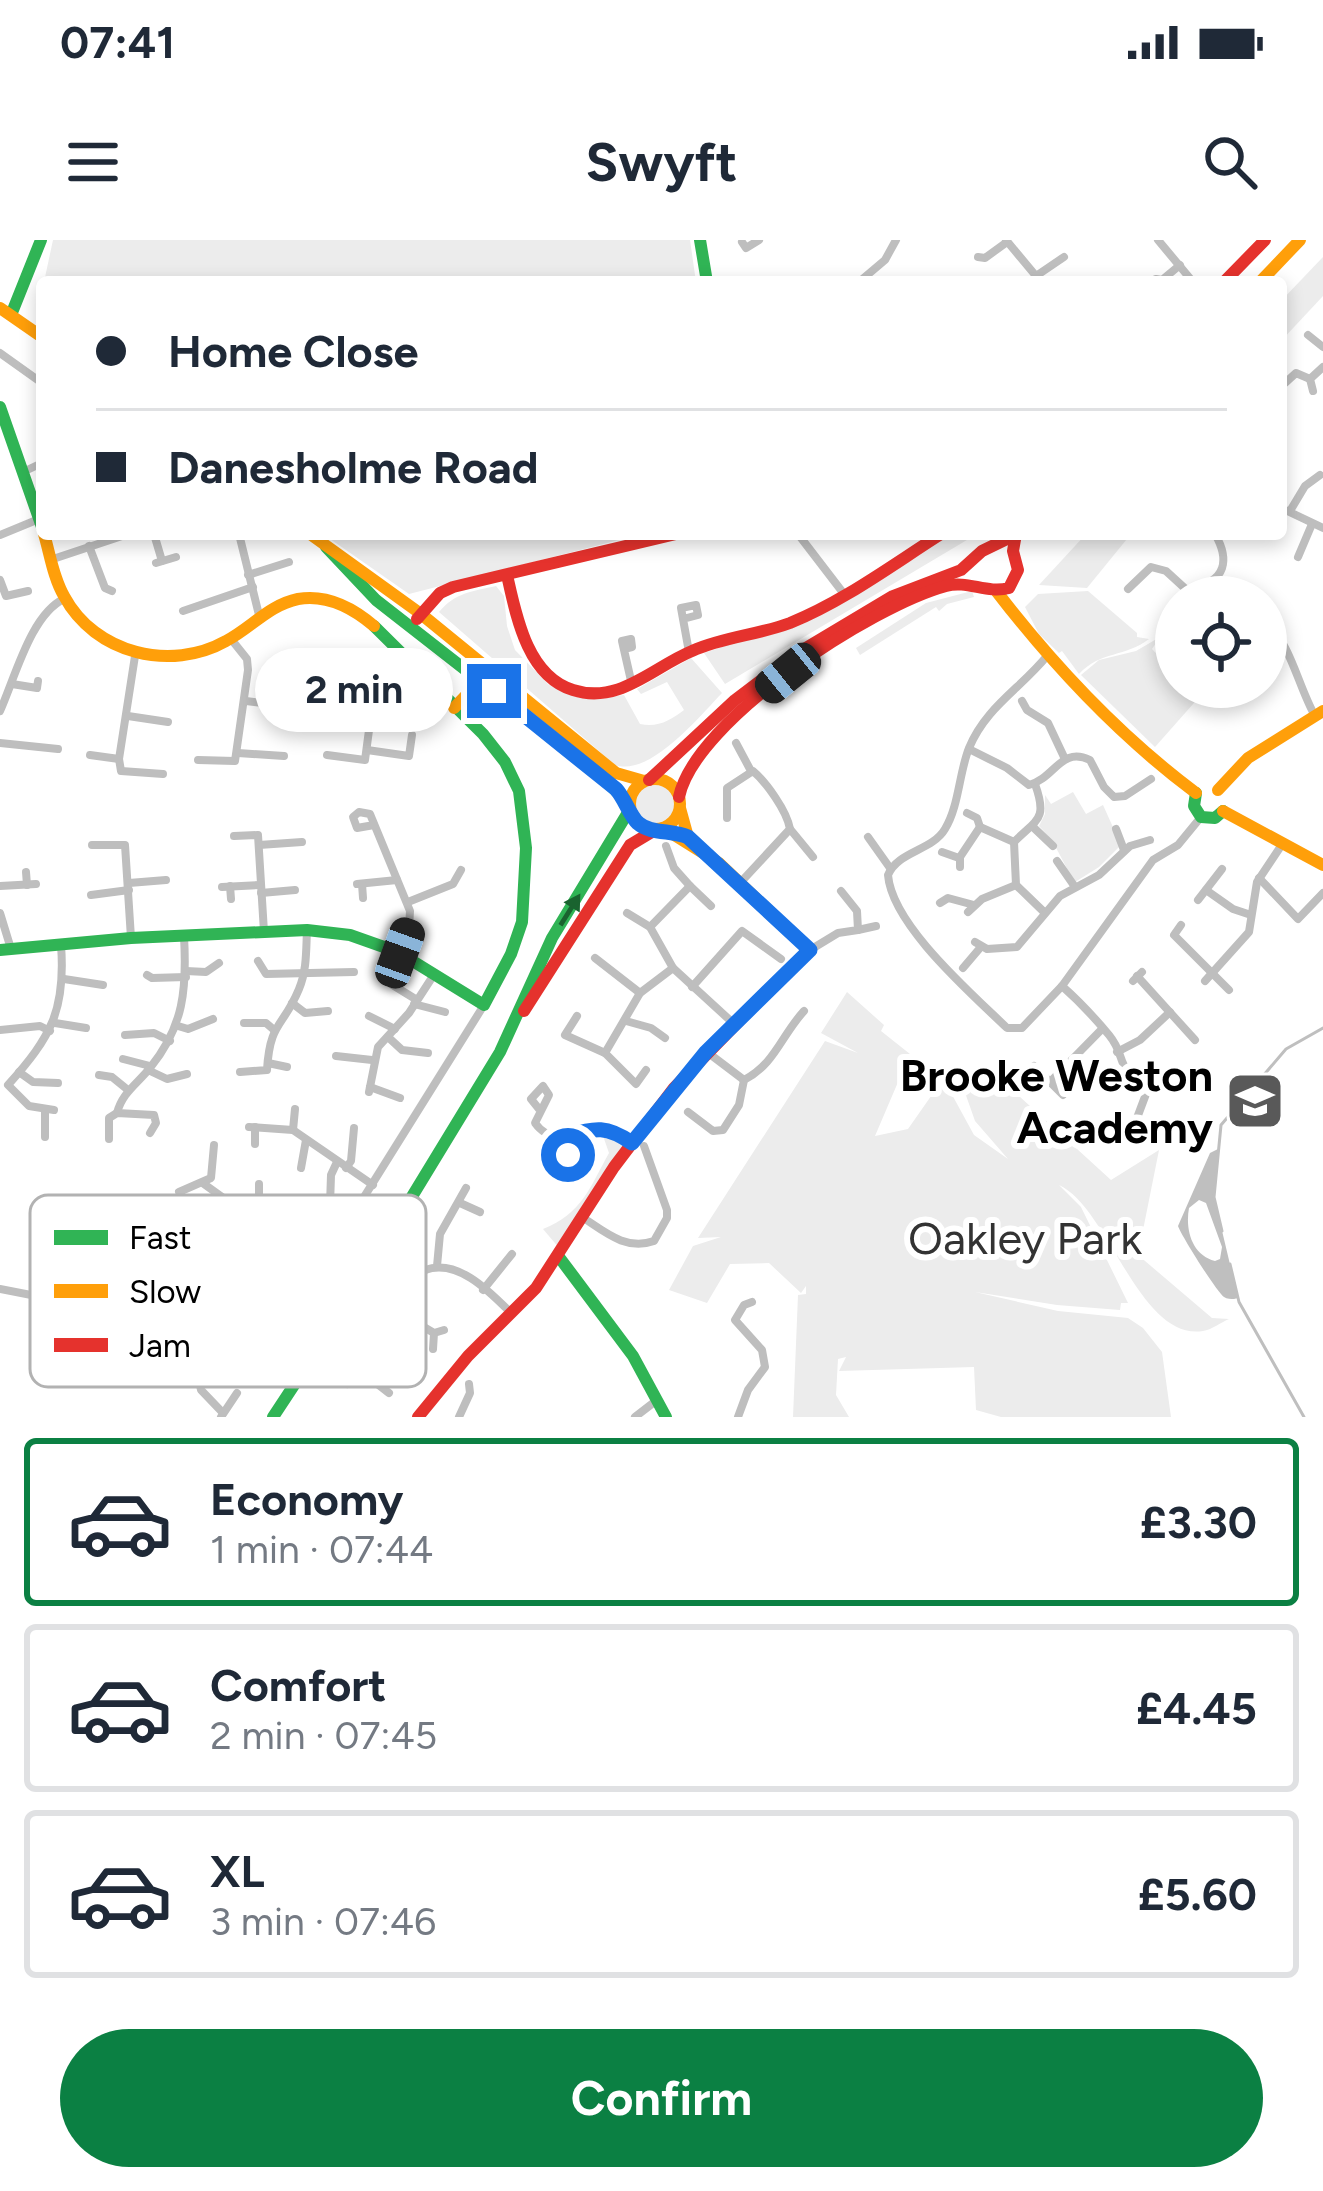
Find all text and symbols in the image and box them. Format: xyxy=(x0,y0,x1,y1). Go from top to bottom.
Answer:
text: 07:41 xyxy=(60,15,175,69)
icon: menu xyxy=(60,129,126,195)
icon: search xyxy=(1197,129,1263,195)
text: Swyft xyxy=(586,130,737,195)
text: Home Close xyxy=(168,324,419,378)
text: Danesholme Road xyxy=(168,440,539,494)
map controls xyxy=(1155,576,1287,708)
button: locate xyxy=(1155,576,1287,708)
car xyxy=(749,636,827,710)
callout: 2 min xyxy=(254,649,452,733)
route end xyxy=(467,664,521,718)
text: 2 min xyxy=(305,666,403,713)
one-way arrow xyxy=(558,894,580,926)
car xyxy=(371,913,429,993)
place label: Brooke Weston Academy xyxy=(900,1048,1213,1154)
school or university icon: Brooke Weston Academy xyxy=(1224,1070,1286,1132)
route start xyxy=(541,1128,595,1182)
legend xyxy=(30,1195,426,1387)
park label: Oakley Park xyxy=(908,1211,1142,1265)
text: Fast xyxy=(129,1218,191,1257)
text: Slow xyxy=(129,1272,201,1311)
text: Jam xyxy=(129,1326,191,1365)
icon: car xyxy=(66,1468,174,1576)
text: Economy xyxy=(210,1472,403,1526)
text: £3.30 xyxy=(1140,1495,1257,1549)
text: 1 min · 07:44 xyxy=(210,1526,433,1573)
icon: car xyxy=(66,1654,174,1762)
text: Comfort xyxy=(210,1658,386,1712)
text: £4.45 xyxy=(1136,1681,1257,1735)
text: 2 min · 07:45 xyxy=(210,1712,437,1759)
icon: car xyxy=(66,1840,174,1948)
text: XL xyxy=(210,1844,265,1898)
text: £5.60 xyxy=(1138,1867,1257,1921)
text: 3 min · 07:46 xyxy=(210,1898,436,1945)
button: Confirm xyxy=(60,2029,1263,2167)

